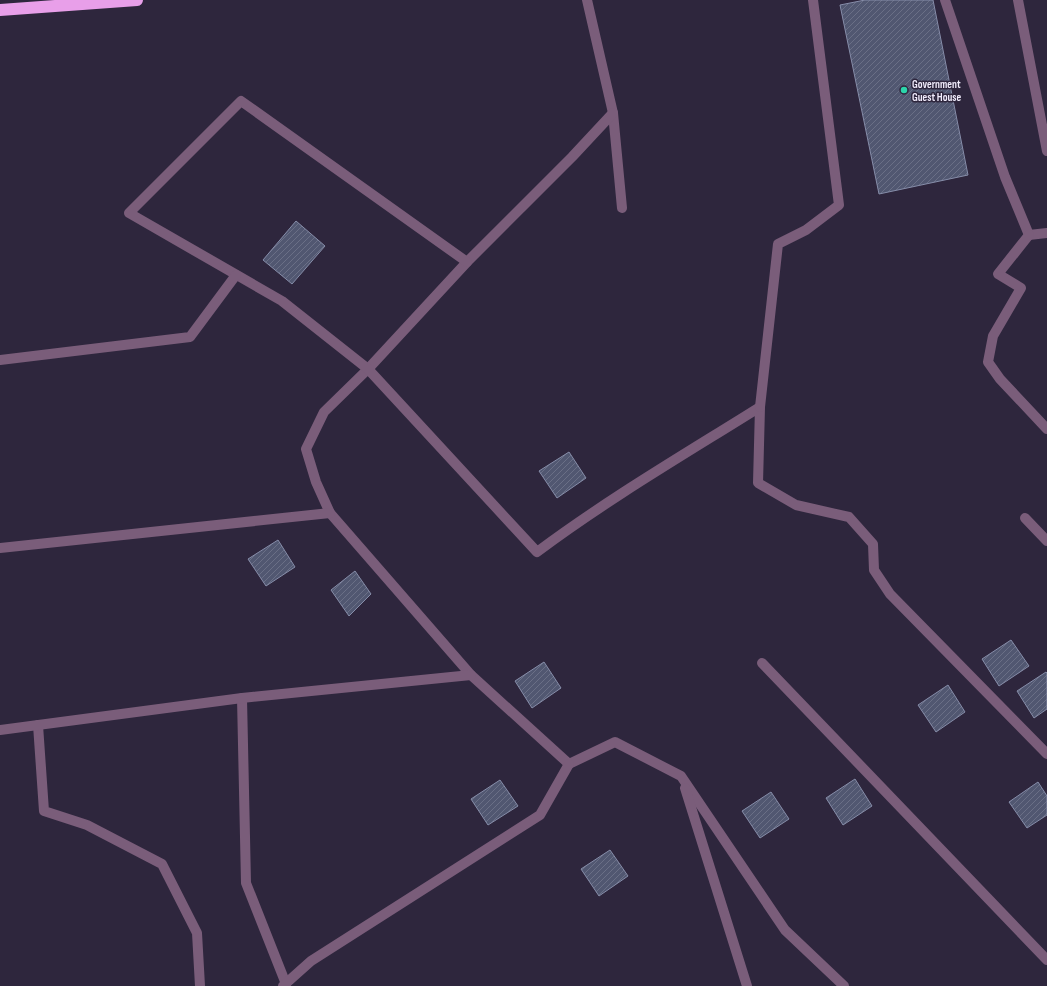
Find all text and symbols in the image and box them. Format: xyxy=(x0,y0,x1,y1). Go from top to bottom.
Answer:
place label: Government Guest House xyxy=(912,78,962,104)
marker: Government Guest House xyxy=(899,85,909,95)

